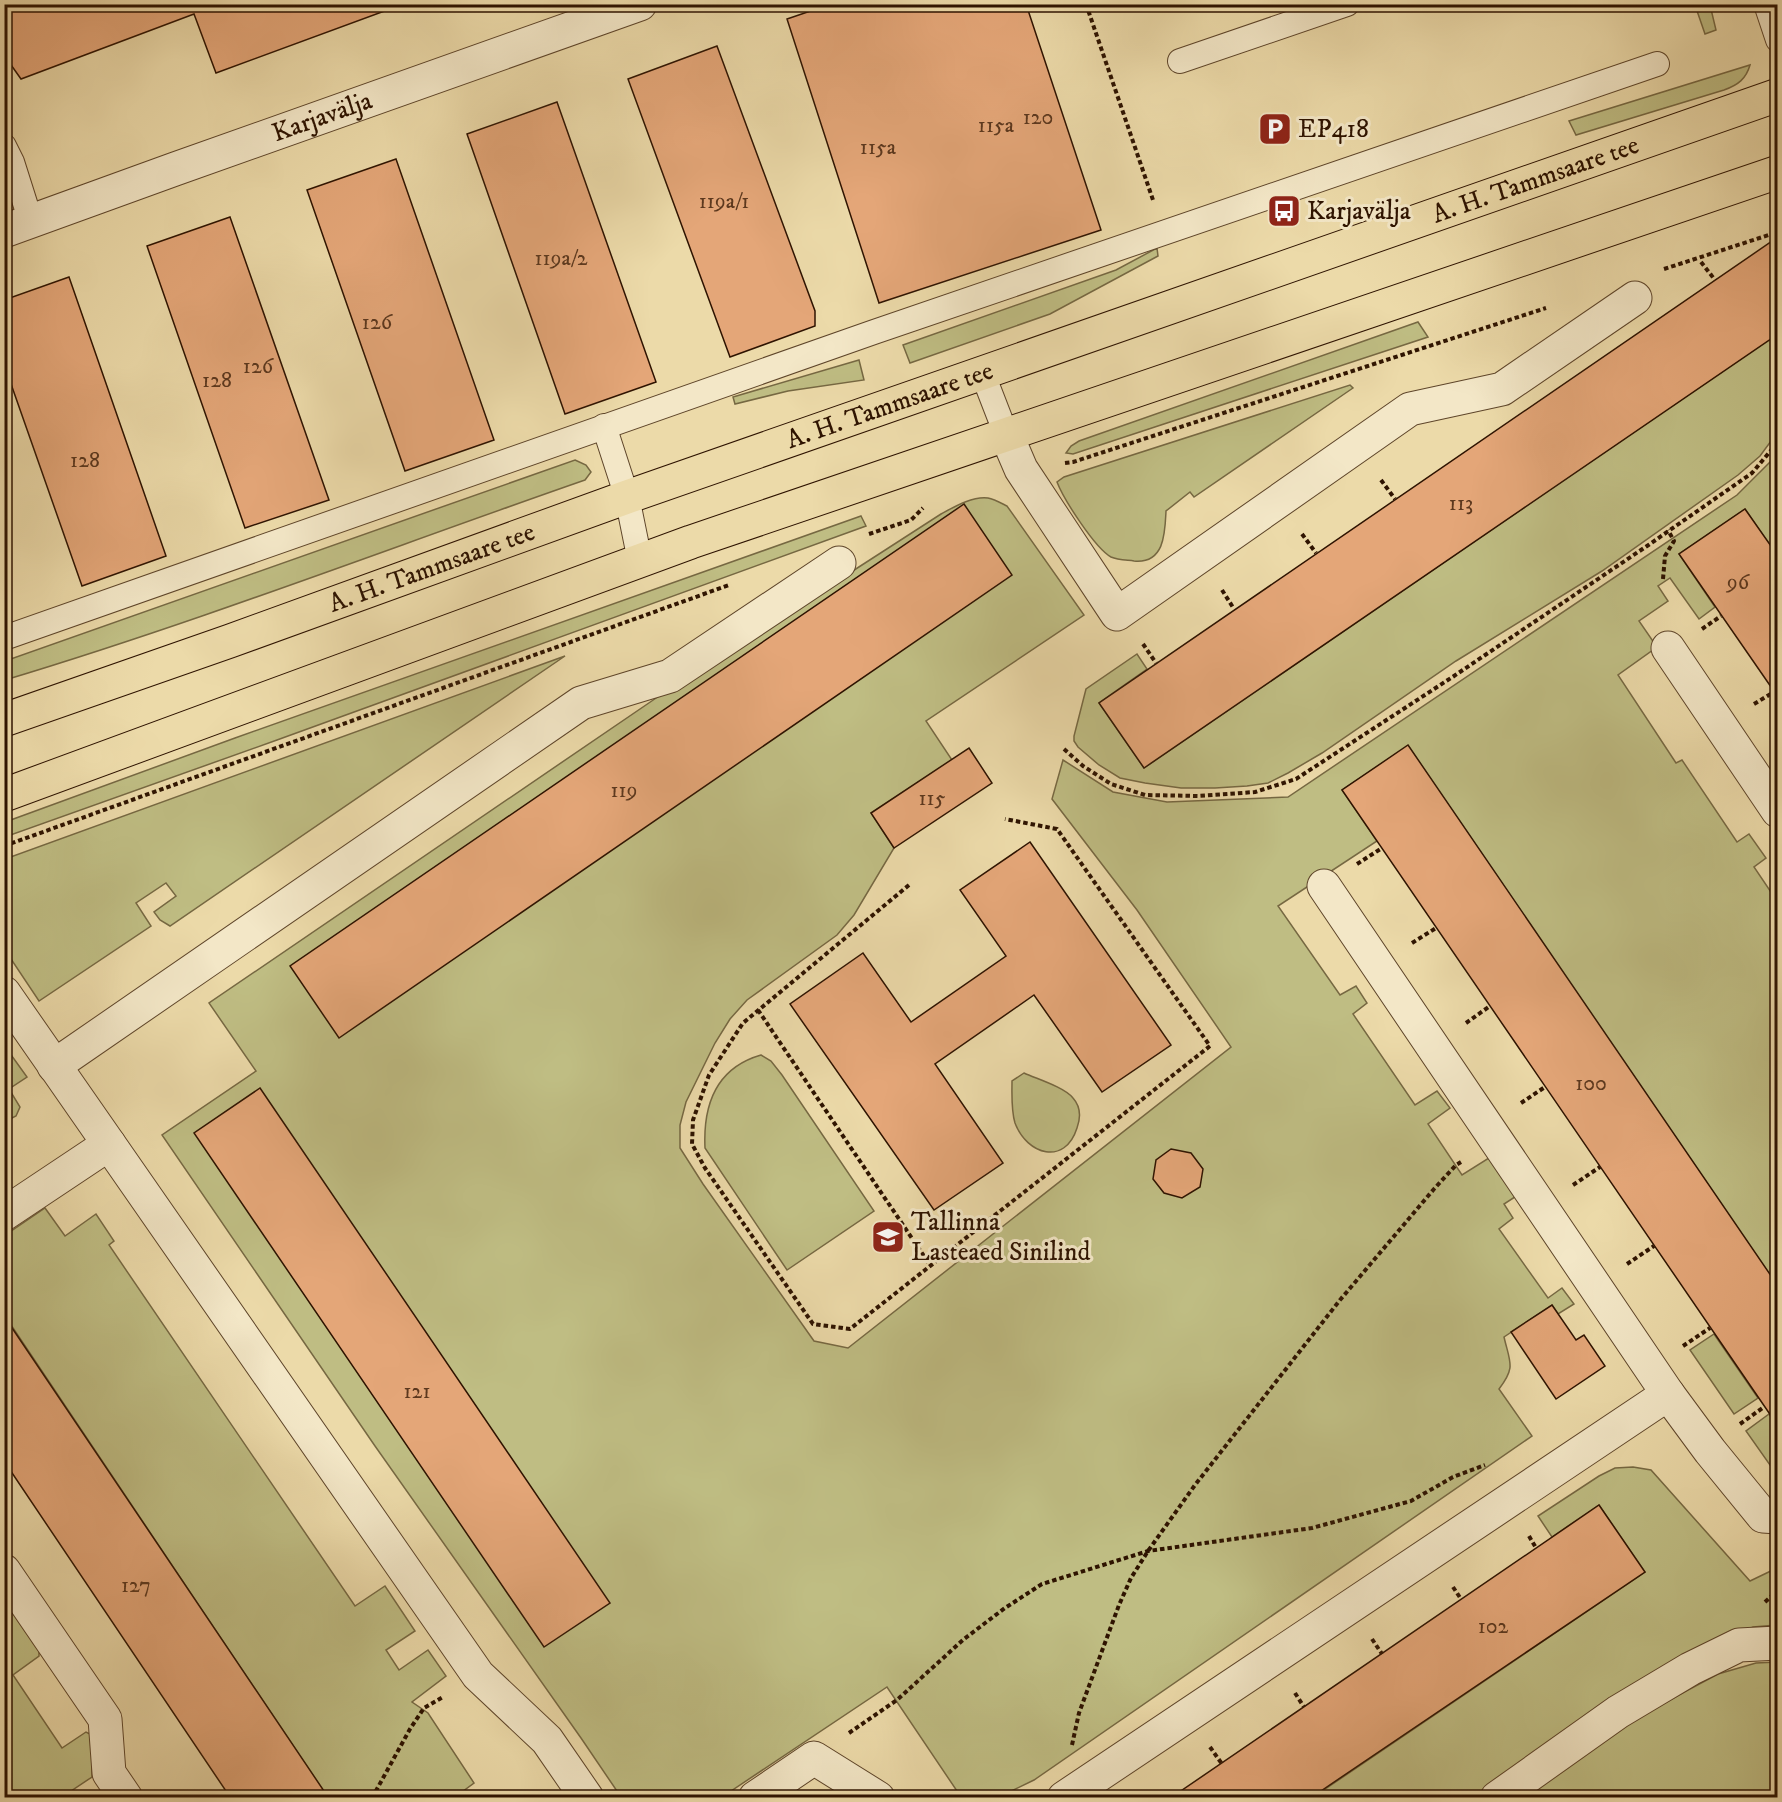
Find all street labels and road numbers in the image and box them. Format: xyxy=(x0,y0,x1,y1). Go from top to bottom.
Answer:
street label: Karjavälja xyxy=(268,84,377,150)
street label: A. H. Tammsaare tee xyxy=(1428,128,1643,231)
street label: A. H. Tammsaare tee xyxy=(782,354,997,457)
street label: A. H. Tammsaare tee xyxy=(324,515,539,620)

